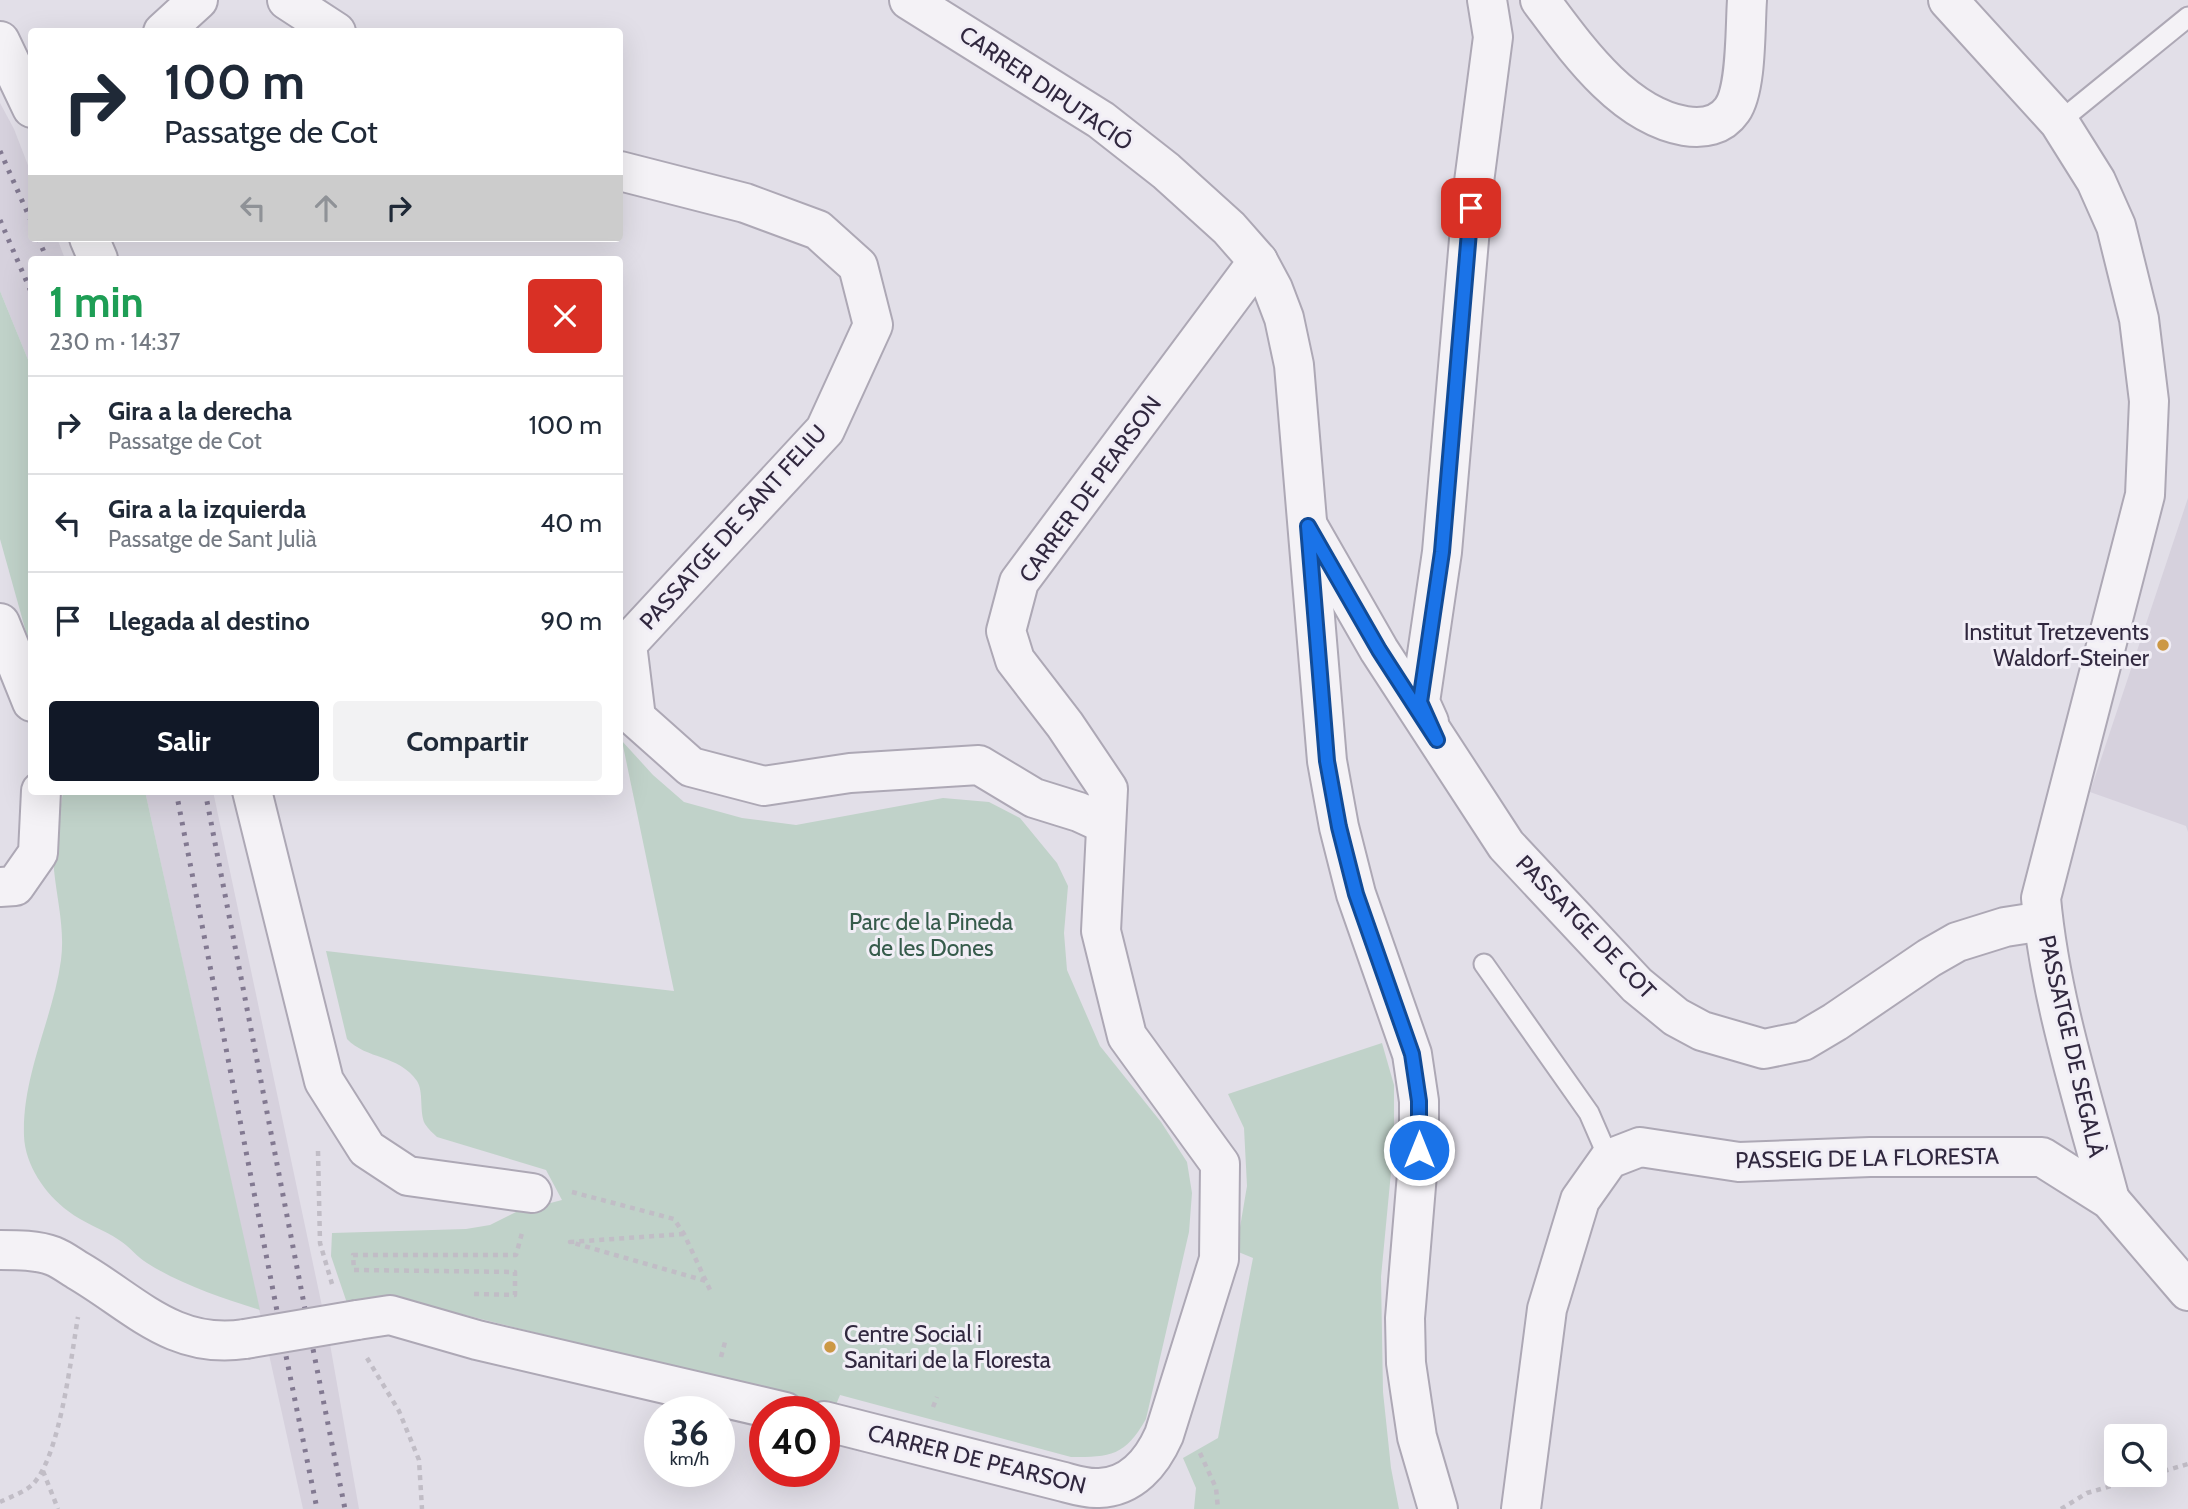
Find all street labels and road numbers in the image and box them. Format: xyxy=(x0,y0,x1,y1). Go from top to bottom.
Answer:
street label: CARRER DIPUTACIÓ xyxy=(954,20,1138,156)
street label: CARRER DE PEARSON xyxy=(1013,390,1167,588)
street label: PASSATGE DE SANT FELIU xyxy=(634,419,832,635)
street label: PASSATGE DE COT xyxy=(1510,849,1662,1005)
street label: PASSATGE DE SEGALÀ xyxy=(2033,932,2112,1160)
street label: PASSEIG DE LA FLORESTA xyxy=(1735,1142,1999,1174)
street label: CARRER DE PEARSON xyxy=(865,1418,1089,1500)

